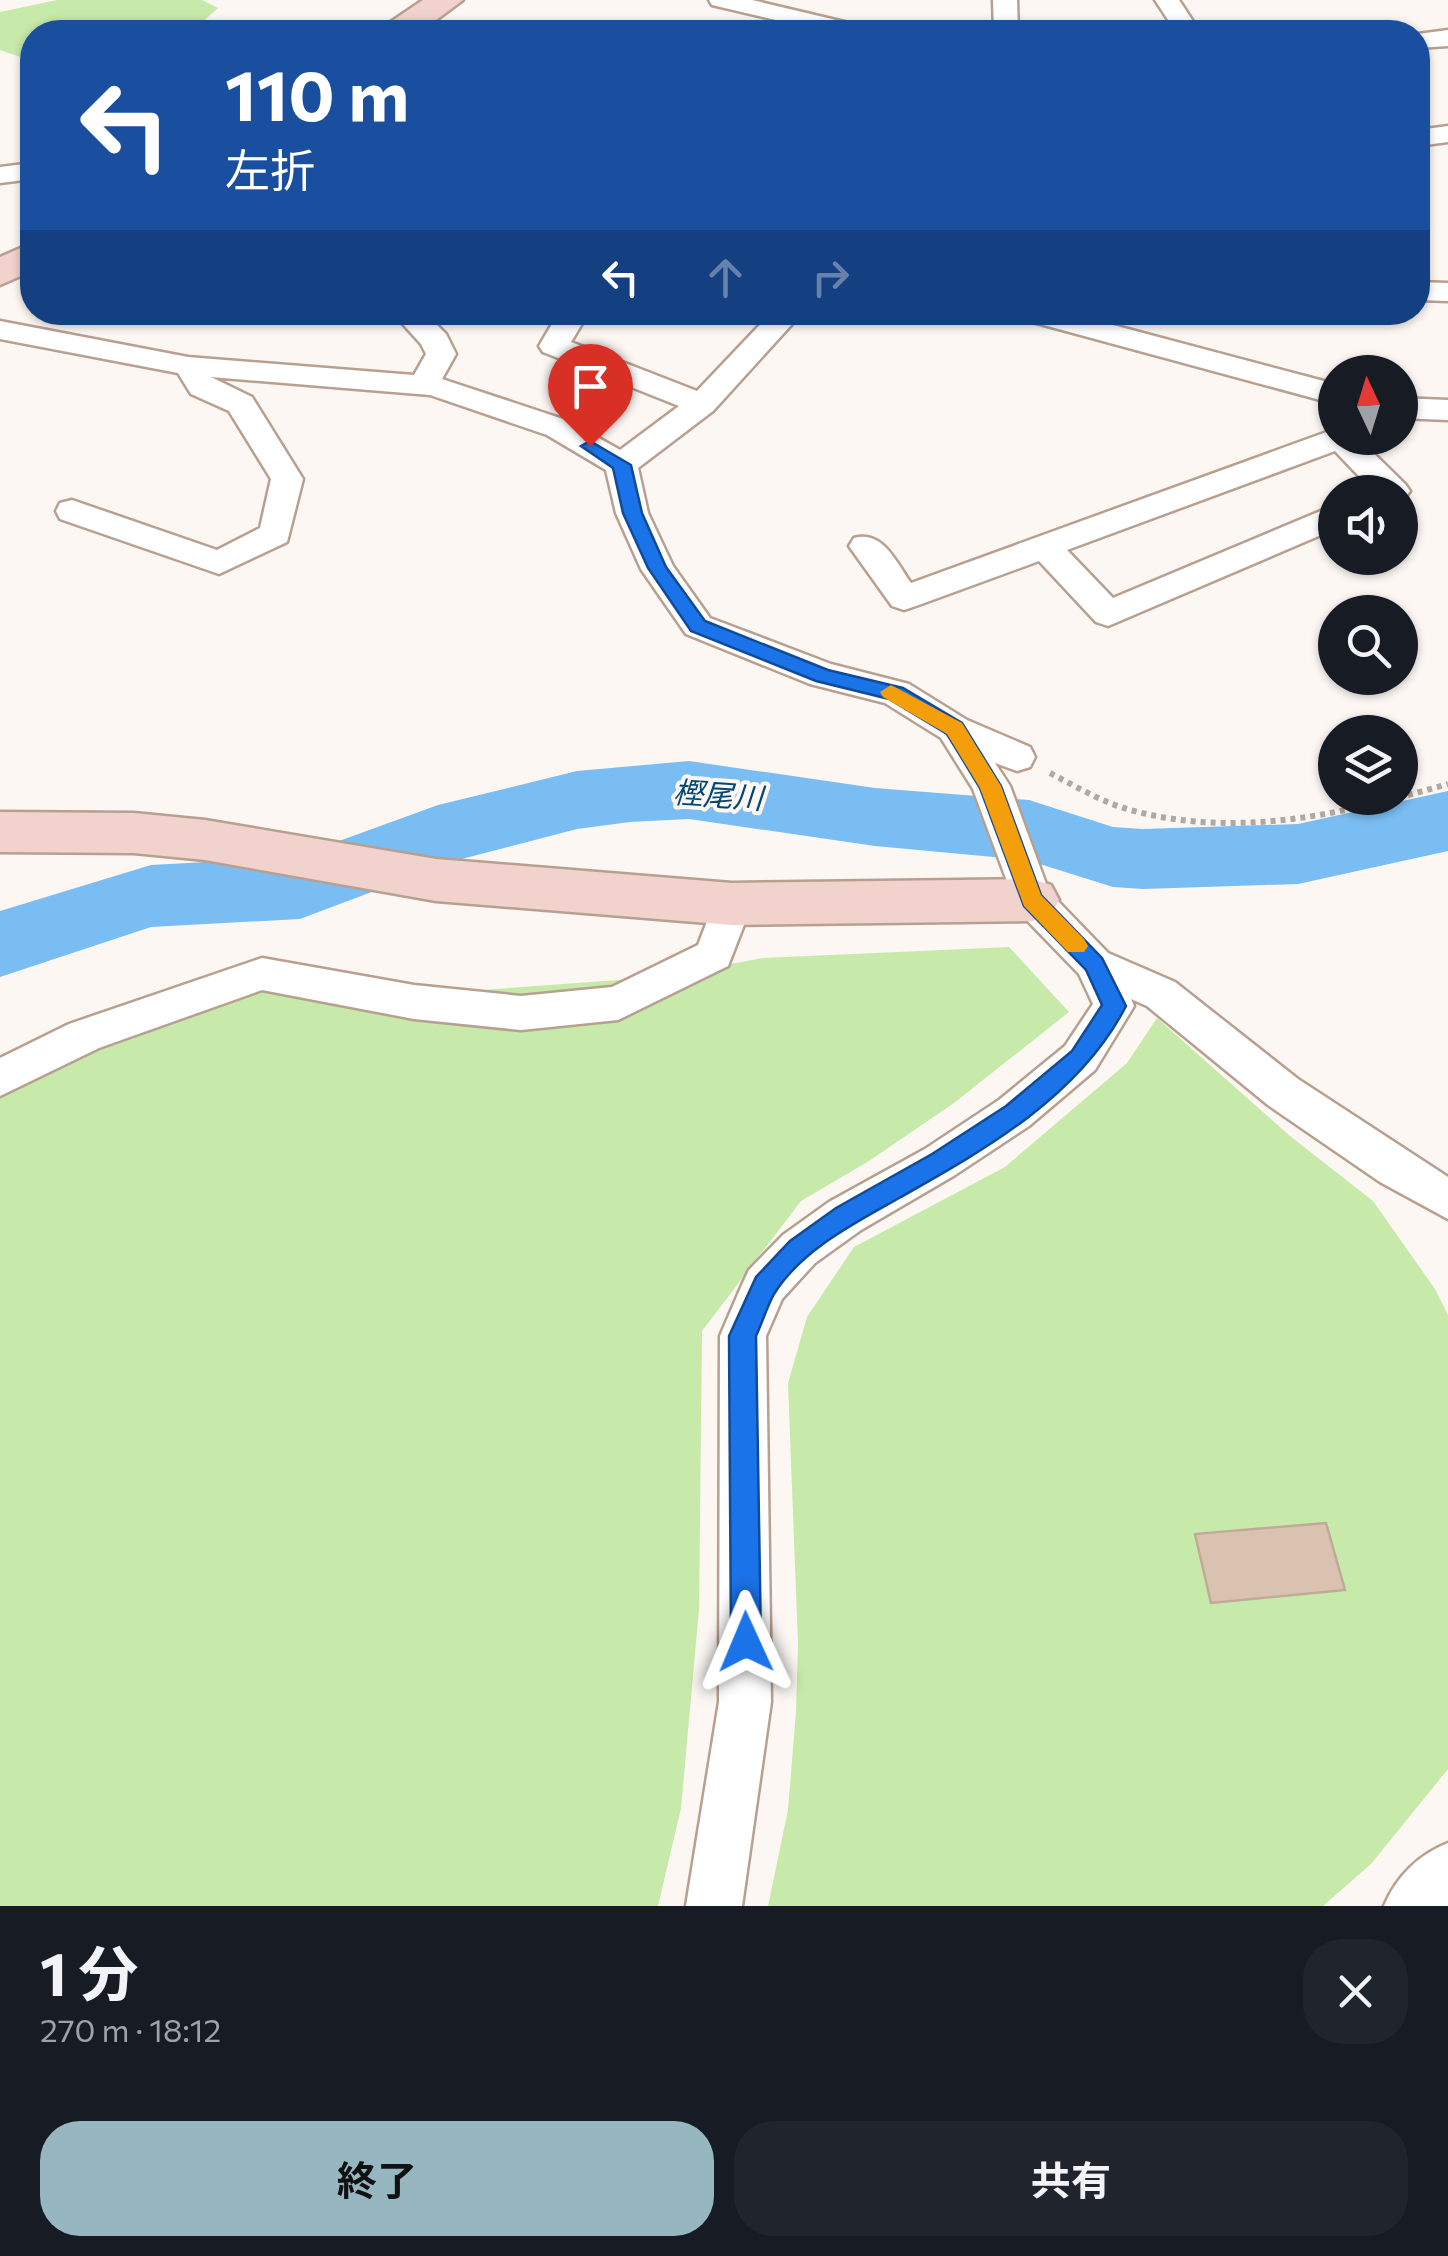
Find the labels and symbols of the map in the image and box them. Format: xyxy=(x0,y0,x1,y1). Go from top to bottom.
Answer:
pin xyxy=(548,344,633,447)
north arrow xyxy=(1318,355,1418,455)
water label: 樫尾川 xyxy=(672,772,767,815)
position arrow xyxy=(694,1590,798,1694)

